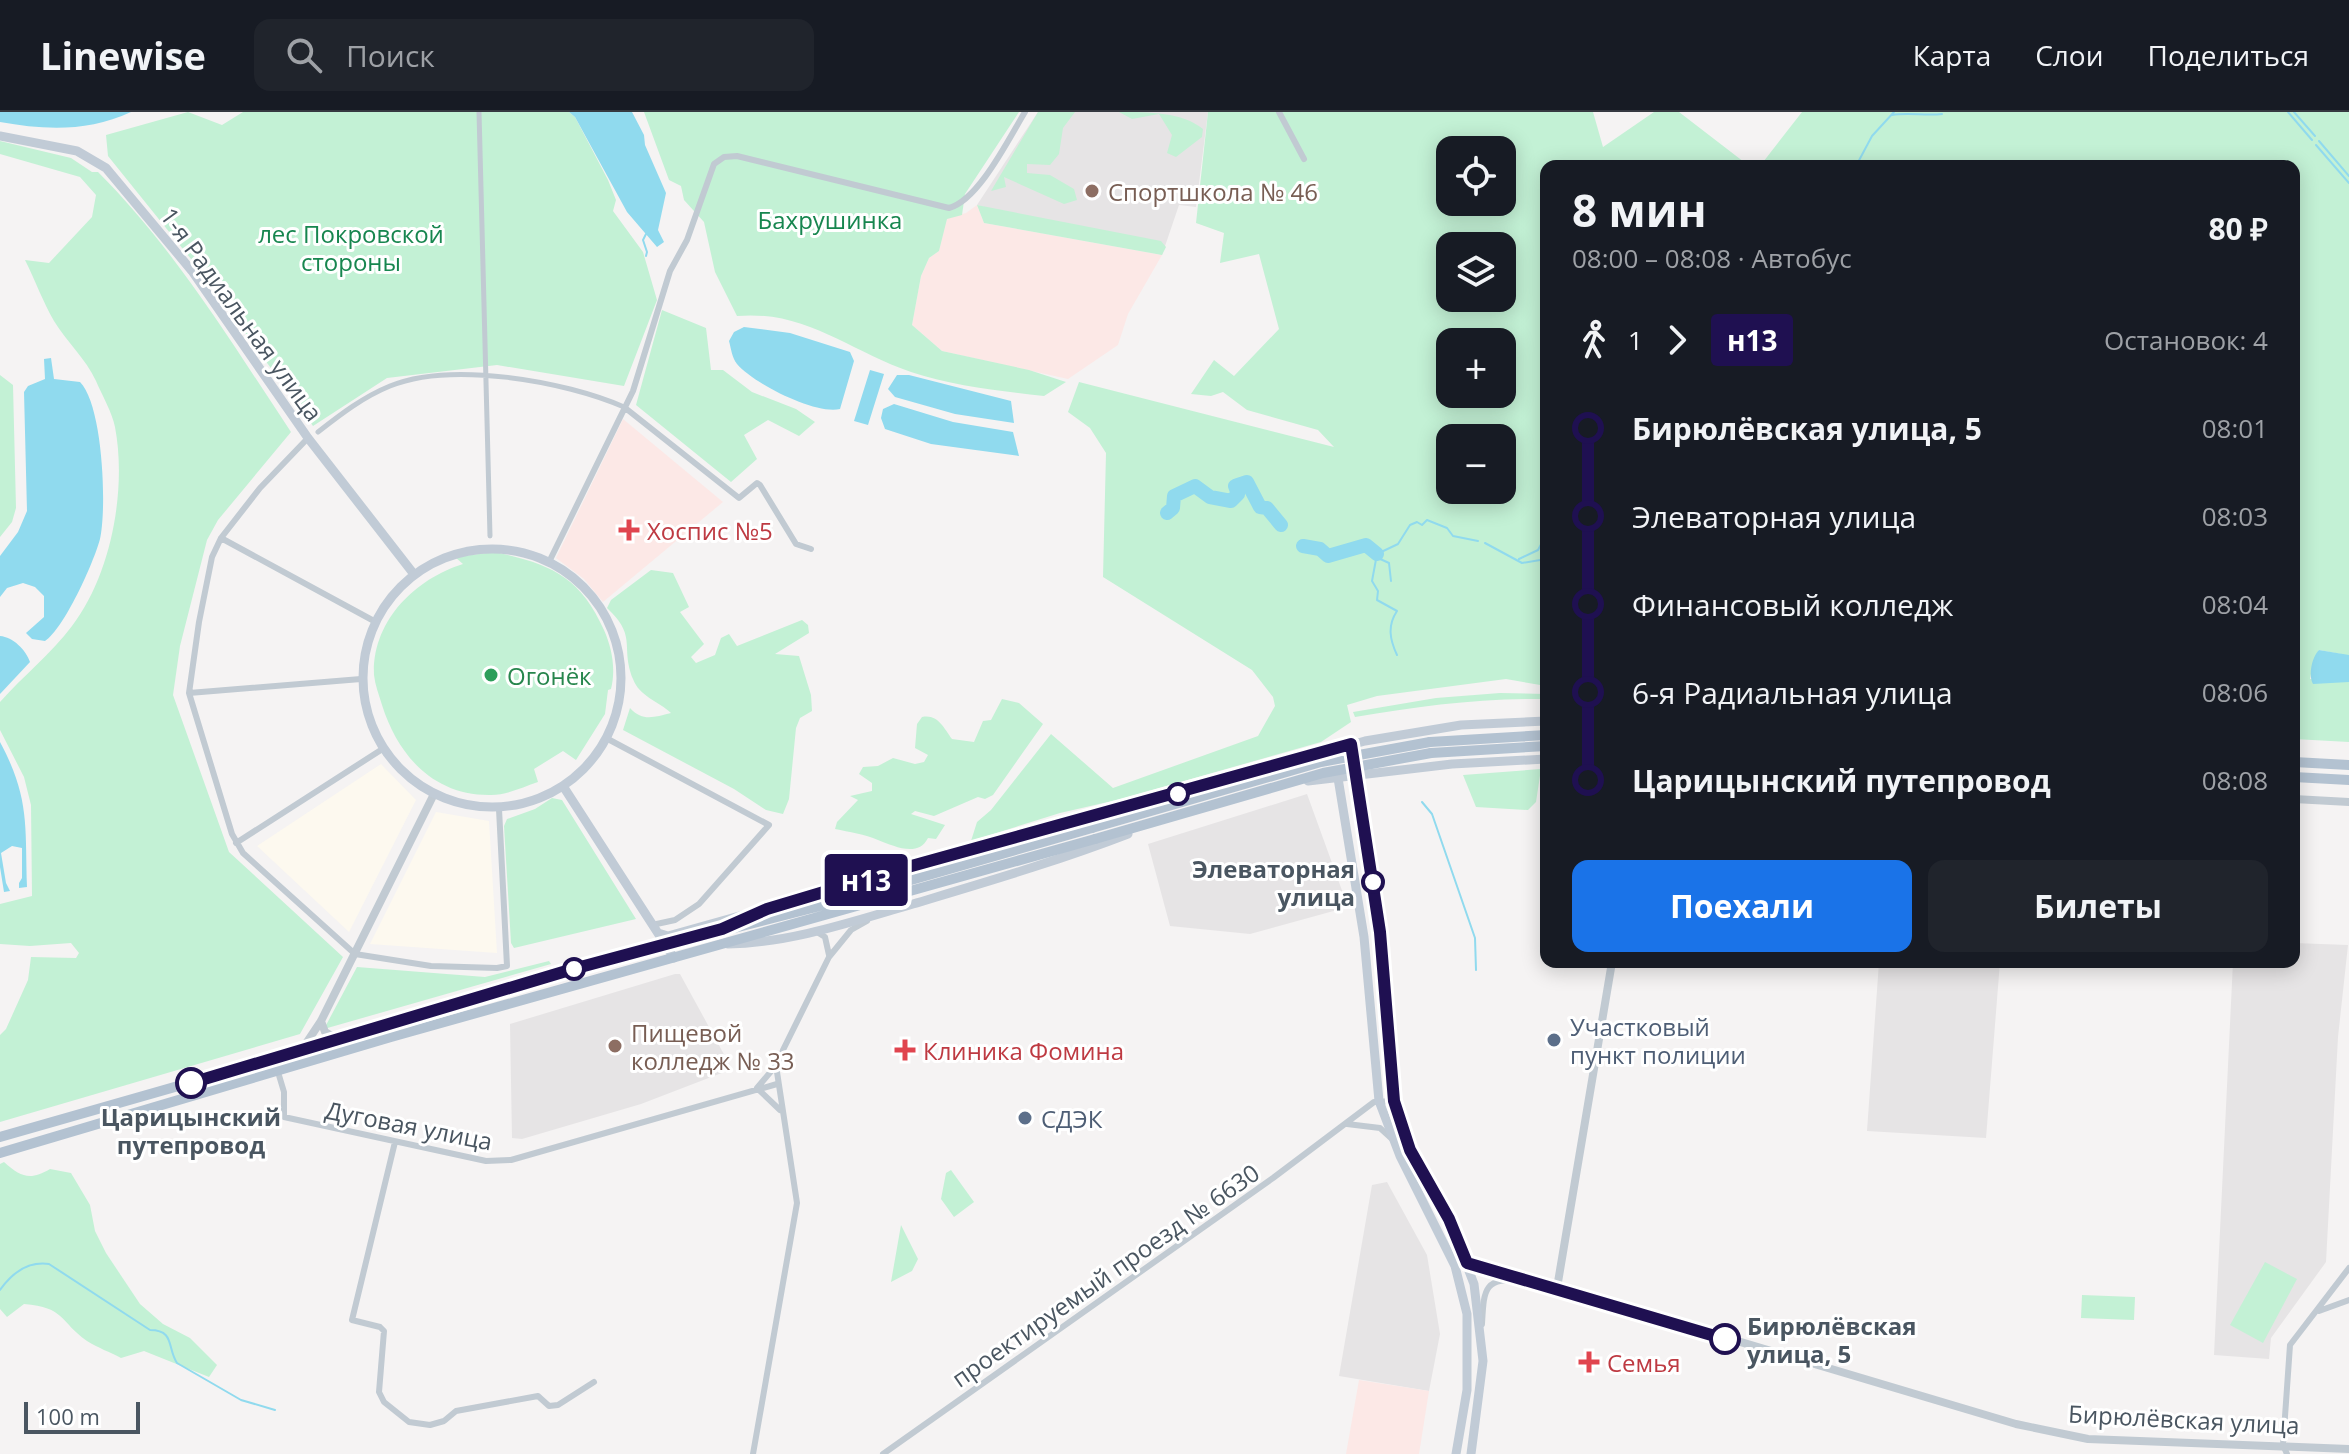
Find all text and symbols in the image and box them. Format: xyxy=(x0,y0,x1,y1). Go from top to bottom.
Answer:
search box xyxy=(254,19,814,91)
text: Linewise xyxy=(40,29,206,81)
icon: search xyxy=(282,33,326,77)
text: Поиск xyxy=(346,35,435,76)
text: Карта xyxy=(1913,36,1991,74)
text: Слои xyxy=(2035,36,2104,74)
text: Поделиться xyxy=(2148,36,2309,74)
map controls xyxy=(1436,136,1516,504)
button: locate xyxy=(1436,136,1516,216)
place label: Спортшкола № 46 xyxy=(1108,175,1318,208)
text: 8 мин xyxy=(1572,180,1707,240)
marker: Спортшкола № 46 xyxy=(1083,182,1101,200)
street label: 1-я Радиальная улица xyxy=(153,201,331,427)
park label: Бахрушинка xyxy=(758,203,902,236)
text: 80 ₽ xyxy=(2208,208,2268,249)
park label: лес Покровской стороны xyxy=(258,217,444,278)
button: layers xyxy=(1436,232,1516,312)
text: 08:00 – 08:08 · Автобус xyxy=(1572,240,1852,276)
icon: walk xyxy=(1572,318,1616,362)
icon: forward xyxy=(1655,318,1699,362)
text: н13 xyxy=(1727,321,1777,359)
text: 1 xyxy=(1628,322,1643,358)
text: Остановок: 4 xyxy=(2104,322,2268,358)
button: + xyxy=(1436,328,1516,408)
text: Бирюлёвская улица, 5 xyxy=(1632,408,1982,449)
text: 08:01 xyxy=(2202,410,2268,446)
button: − xyxy=(1436,424,1516,504)
text: Элеваторная улица xyxy=(1632,496,1916,537)
text: 08:03 xyxy=(2202,498,2268,534)
place label: Хоспис №5 xyxy=(647,514,773,547)
marker: Хоспис №5 xyxy=(618,519,640,541)
text: Финансовый колледж xyxy=(1632,584,1953,625)
text: 08:04 xyxy=(2202,586,2268,622)
place label: Огонёк xyxy=(507,659,592,692)
marker: Огонёк xyxy=(482,666,500,684)
text: 6-я Радиальная улица xyxy=(1632,672,1953,713)
text: 08:06 xyxy=(2202,674,2268,710)
text: Царицынский путепровод xyxy=(1632,760,2051,801)
text: 08:08 xyxy=(2202,762,2268,798)
unlabelled marker xyxy=(1167,783,1189,805)
place label: Элеваторная улица xyxy=(1192,852,1355,913)
line badge: н13 xyxy=(820,854,912,906)
button: Поехали xyxy=(1572,860,1912,952)
button: Билеты xyxy=(1928,860,2268,952)
text: н13 xyxy=(841,861,891,899)
marker: Элеваторная улица xyxy=(1362,871,1384,893)
unlabelled marker xyxy=(563,958,585,980)
place label: Участковый пункт полиции xyxy=(1570,1010,1746,1071)
place label: Пищевой колледж № 33 xyxy=(631,1016,795,1077)
marker: Участковый пункт полиции xyxy=(1545,1031,1563,1049)
place label: Клиника Фомина xyxy=(923,1034,1124,1067)
marker: Пищевой колледж № 33 xyxy=(606,1037,624,1055)
marker: Клиника Фомина xyxy=(894,1039,916,1061)
marker: Царицынский путепровод xyxy=(176,1068,206,1098)
street label: Дуговая улица xyxy=(323,1093,495,1157)
place label: Царицынский путепровод xyxy=(101,1100,281,1161)
place label: СДЭК xyxy=(1041,1102,1103,1135)
marker: СДЭК xyxy=(1016,1109,1034,1127)
street label: проектируемый проезд № 6630 xyxy=(944,1156,1266,1394)
place label: Бирюлёвская улица, 5 xyxy=(1747,1309,1917,1370)
marker: Бирюлёвская улица, 5 xyxy=(1710,1324,1740,1354)
place label: Семья xyxy=(1607,1346,1681,1379)
marker: Семья xyxy=(1578,1351,1600,1373)
street label: Бирюлёвская улица xyxy=(2067,1396,2301,1442)
scale bar xyxy=(24,1398,140,1434)
text: 100 m xyxy=(36,1401,100,1431)

